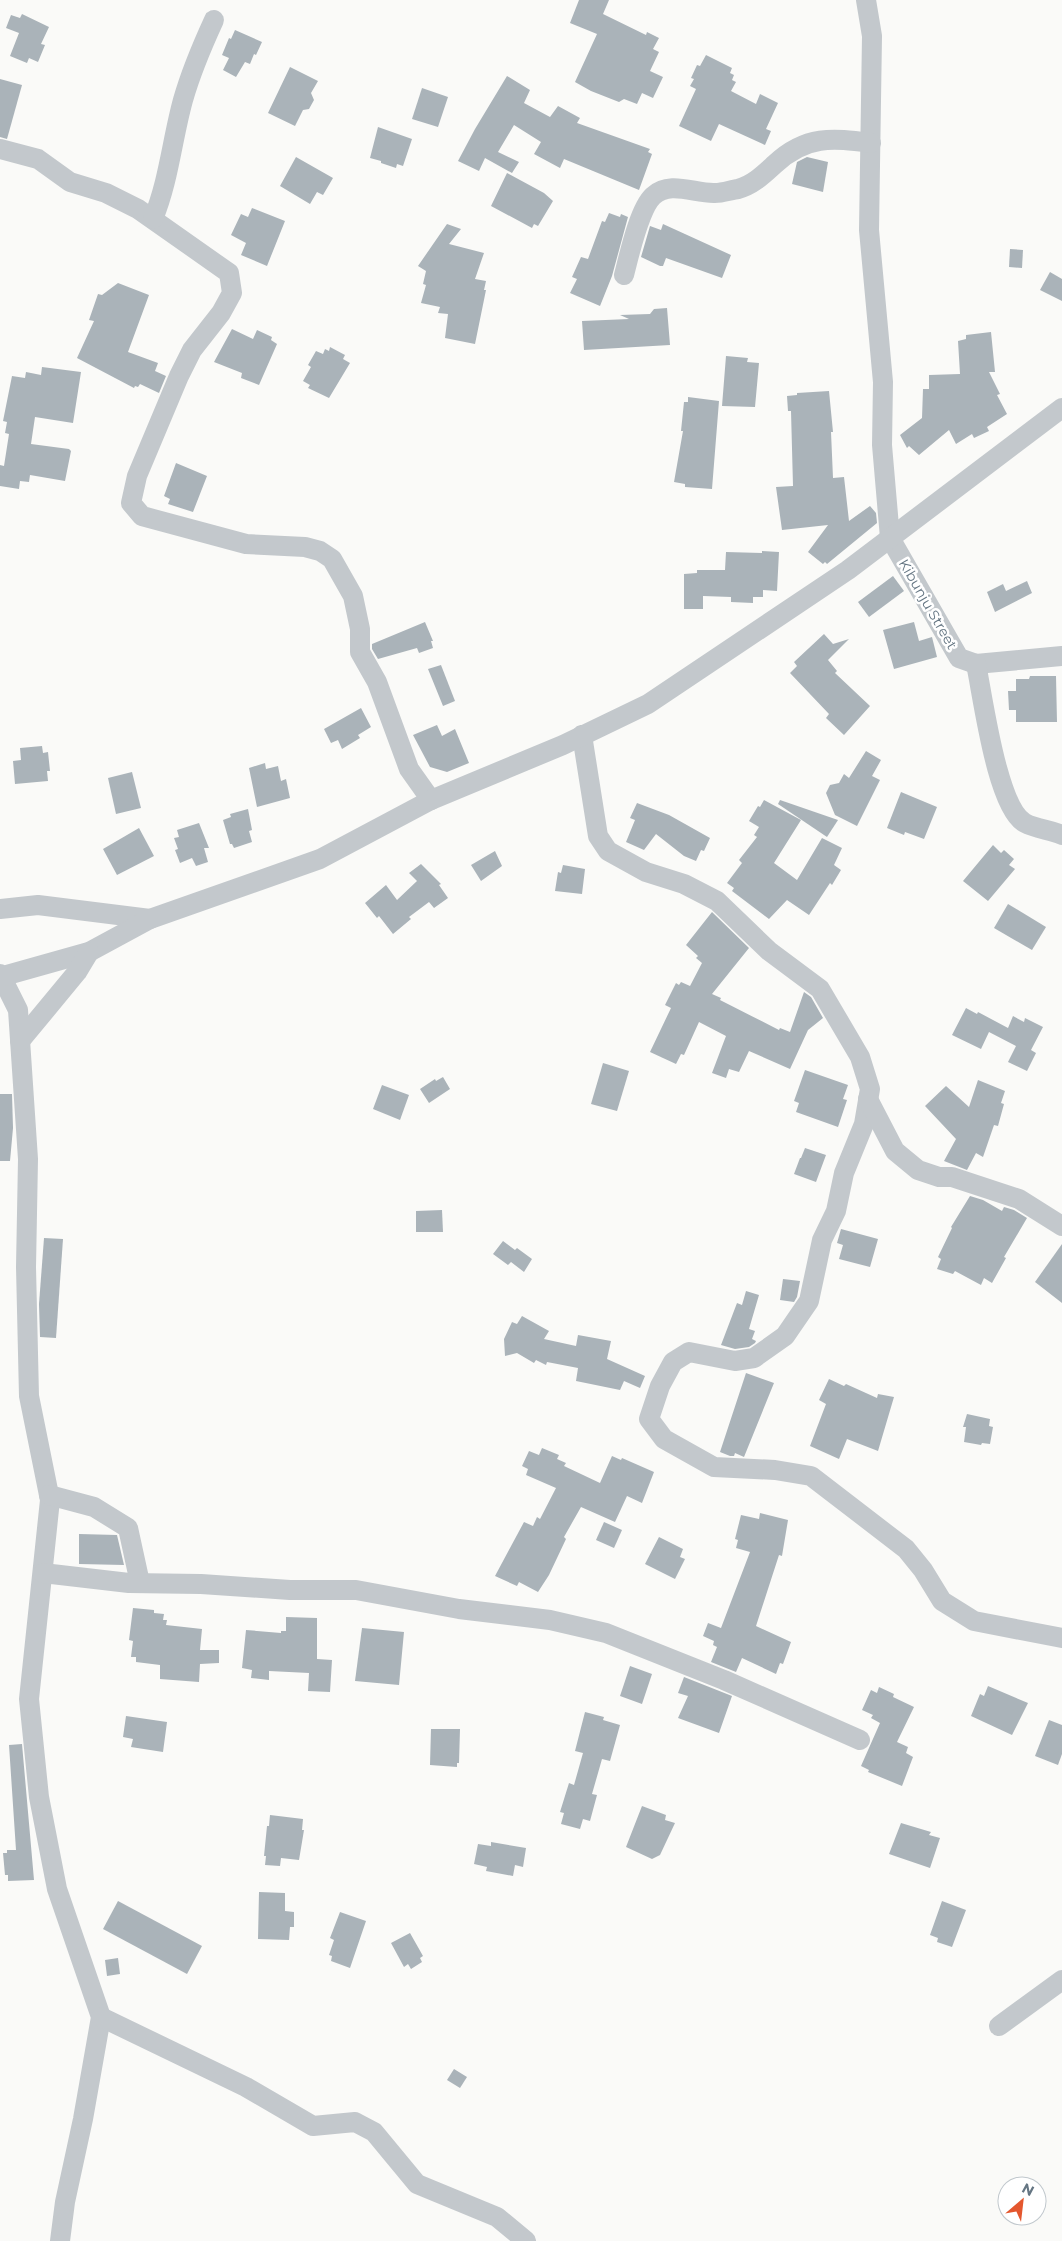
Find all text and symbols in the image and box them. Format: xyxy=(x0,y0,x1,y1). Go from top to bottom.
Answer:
street label: Kibunju Street xyxy=(895,556,961,653)
north arrow xyxy=(997,2176,1047,2226)
text: N xyxy=(1019,2179,1037,2200)

